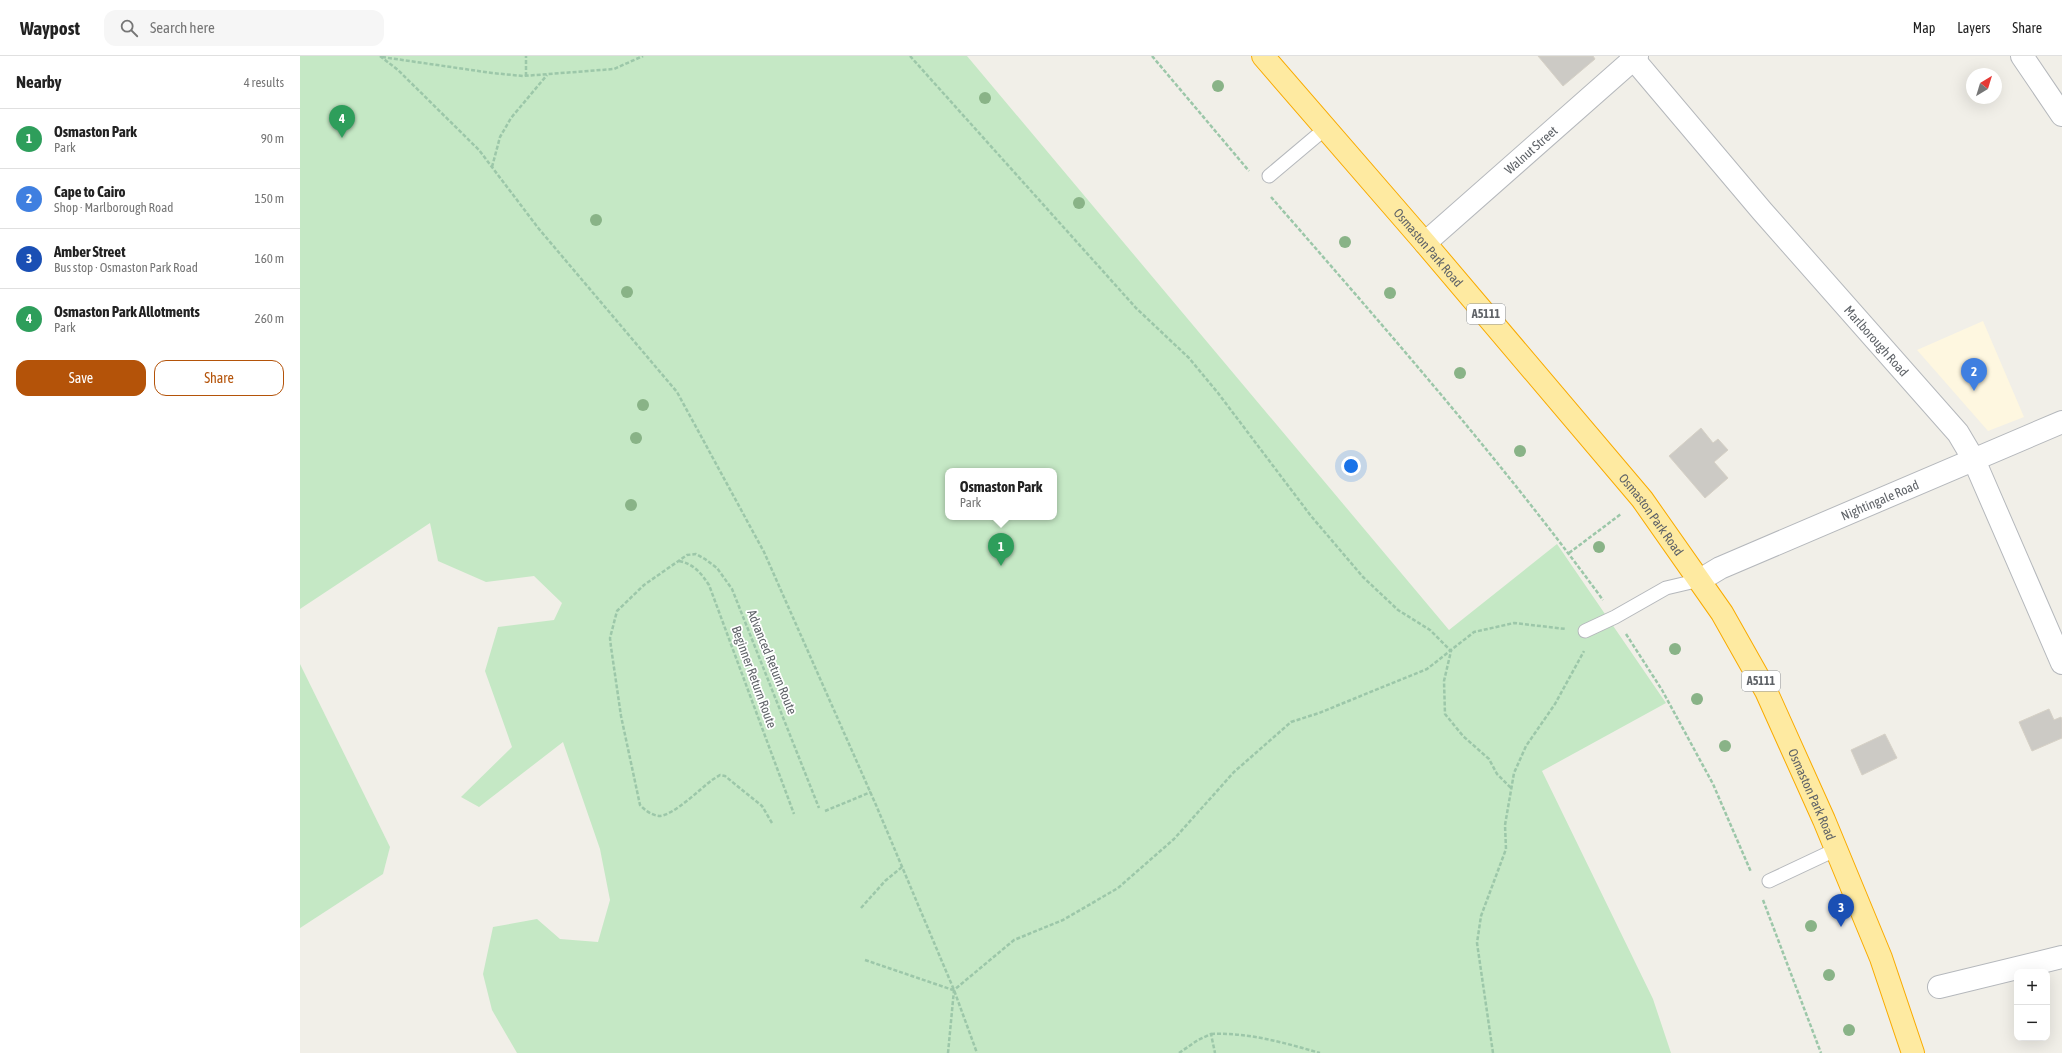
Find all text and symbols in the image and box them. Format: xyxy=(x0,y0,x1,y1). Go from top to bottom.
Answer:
search box xyxy=(104,10,384,46)
text: Waypost xyxy=(20,17,80,39)
icon: search xyxy=(118,17,140,39)
text: Search here xyxy=(150,19,215,36)
text: Map xyxy=(1913,20,1935,36)
text: Layers xyxy=(1957,20,1990,36)
text: Share xyxy=(2012,20,2042,36)
north arrow xyxy=(1966,68,2002,104)
text: Nearby xyxy=(16,72,62,92)
text: 4 results xyxy=(244,75,284,90)
pin: 4 xyxy=(329,105,355,138)
street label: Walnut Street xyxy=(1501,122,1560,177)
text: Osmaston Park xyxy=(54,123,137,140)
text: 1 xyxy=(26,131,32,146)
text: 90 m xyxy=(261,131,284,146)
text: Park xyxy=(54,140,76,155)
text: Cape to Cairo xyxy=(54,183,126,200)
text: 2 xyxy=(26,191,32,206)
text: 150 m xyxy=(255,191,284,206)
text: Shop · Marlborough Road xyxy=(54,200,173,215)
street label: Osmaston Park Road xyxy=(1391,205,1466,290)
text: Amber Street xyxy=(54,243,125,260)
text: 3 xyxy=(26,251,32,266)
text: 160 m xyxy=(255,251,284,266)
text: Bus stop · Osmaston Park Road xyxy=(54,260,198,275)
street label: Marlborough Road xyxy=(1841,302,1912,379)
text: Osmaston Park Allotments xyxy=(54,303,200,320)
road number: A5111 xyxy=(1467,304,1505,324)
text: 4 xyxy=(26,311,32,326)
text: 260 m xyxy=(255,311,284,326)
text: Park xyxy=(54,320,76,335)
pin: 2 xyxy=(1961,358,1987,391)
button: Save xyxy=(16,360,146,396)
button: Share xyxy=(154,360,284,396)
your location xyxy=(1341,456,1361,476)
popup xyxy=(945,468,1057,520)
street label: Osmaston Park Road xyxy=(1616,470,1687,558)
street label: Nightingale Road xyxy=(1839,477,1921,523)
text: Osmaston Park xyxy=(960,478,1042,495)
text: Park xyxy=(960,495,981,510)
pin: 1 xyxy=(988,533,1014,566)
street label: Advanced Return Route xyxy=(744,608,800,717)
street label: Beginner Return Route xyxy=(729,624,779,730)
road number: A5111 xyxy=(1742,671,1780,691)
street label: Osmaston Park Road xyxy=(1785,746,1839,842)
pin: 3 xyxy=(1828,894,1854,927)
map controls xyxy=(2014,969,2050,1041)
button: + xyxy=(2014,969,2050,1005)
button: − xyxy=(2014,1005,2050,1041)

